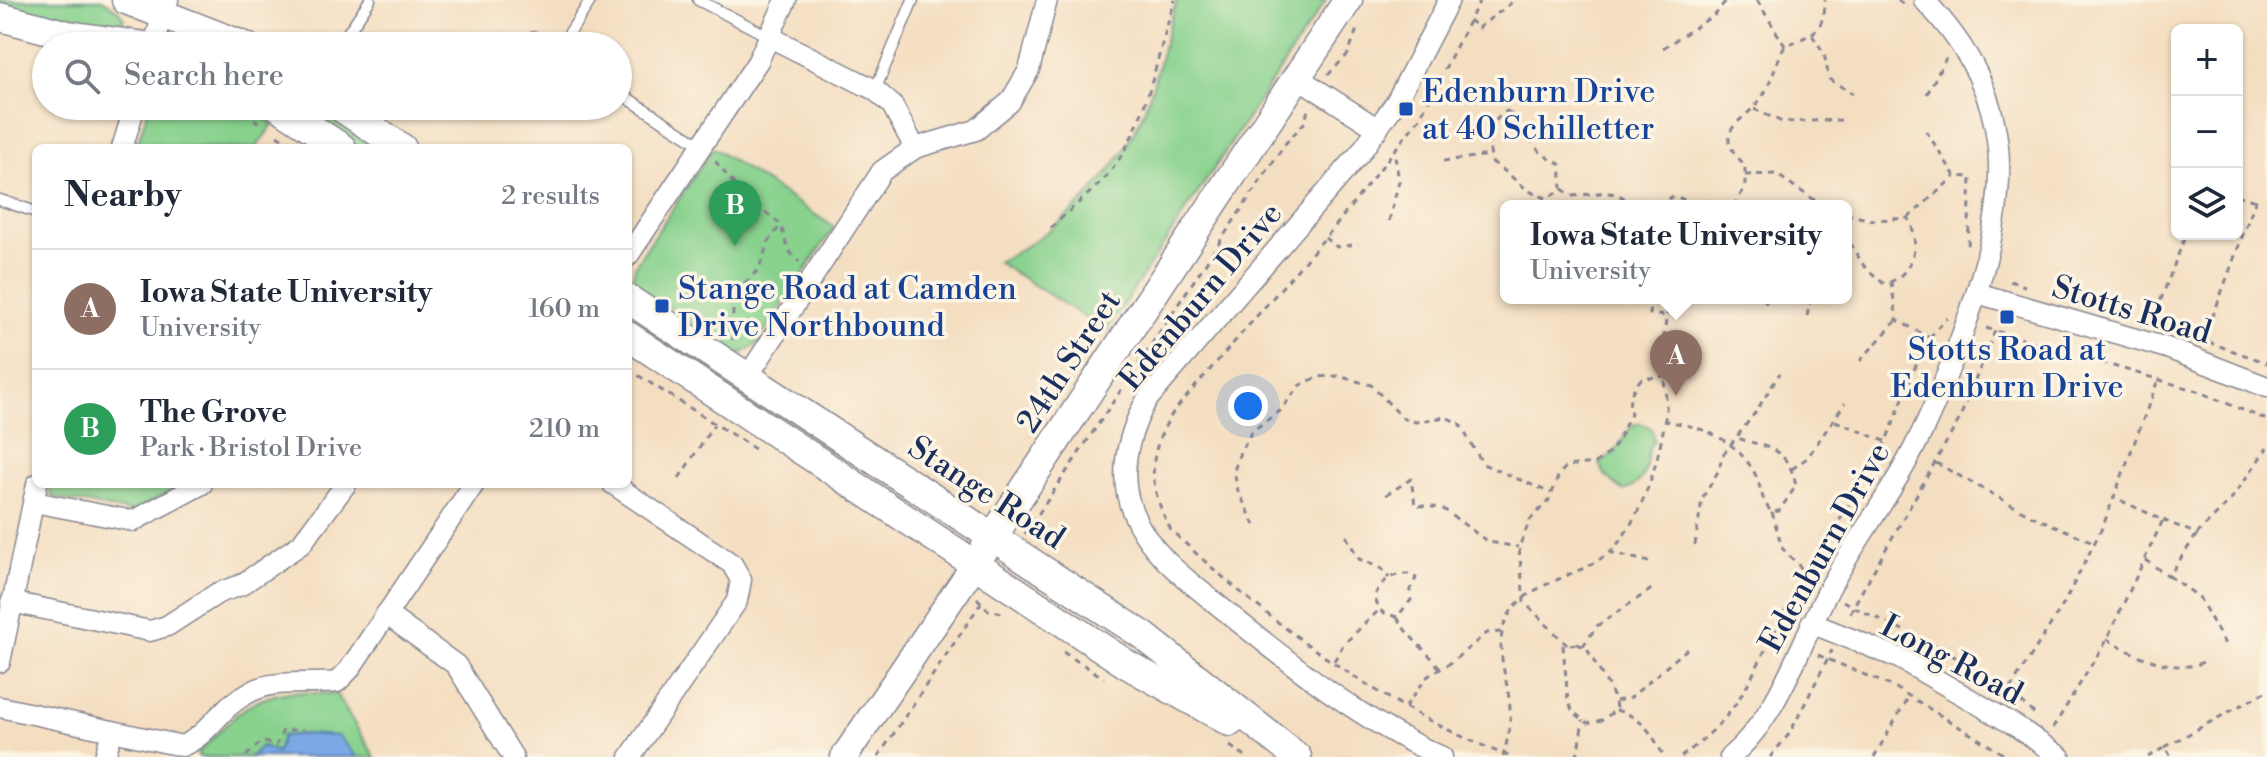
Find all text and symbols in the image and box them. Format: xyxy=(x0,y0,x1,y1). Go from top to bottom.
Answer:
map controls xyxy=(2171,24,2243,240)
button: + xyxy=(2171,24,2243,96)
search box xyxy=(32,32,632,120)
icon: search xyxy=(60,54,104,98)
text: Search here xyxy=(124,57,284,95)
place label: Edenburn Drive at 40 Schilletter xyxy=(1422,72,1655,149)
button: − xyxy=(2171,96,2243,168)
marker: Edenburn Drive at 40 Schilletter xyxy=(1397,100,1415,118)
button: layers xyxy=(2171,168,2243,240)
text: Nearby xyxy=(64,175,182,217)
text: 2 results xyxy=(501,180,600,212)
pin: B xyxy=(709,180,761,246)
street label: Edenburn Drive xyxy=(1110,194,1291,399)
popup xyxy=(1500,200,1852,304)
text: Iowa State University xyxy=(1530,217,1822,255)
text: University xyxy=(1530,255,1651,287)
street label: Stotts Road xyxy=(2047,267,2216,353)
place label: Stange Road at Camden Drive Northbound xyxy=(678,269,1017,346)
text: Iowa State University xyxy=(140,274,432,312)
street label: 24th Street xyxy=(1008,283,1130,440)
text: A xyxy=(81,293,99,325)
text: 160 m xyxy=(529,293,600,325)
marker: Stange Road at Camden Drive Northbound xyxy=(653,297,671,315)
marker: Stotts Road at Edenburn Drive xyxy=(1998,308,2016,326)
text: University xyxy=(140,312,261,344)
pin: A xyxy=(1650,330,1702,396)
place label: Stotts Road at Edenburn Drive xyxy=(1890,330,2124,407)
your location xyxy=(1228,386,1268,426)
text: The Grove xyxy=(140,394,287,432)
text: B xyxy=(80,413,100,445)
text: 210 m xyxy=(529,413,600,445)
street label: Stange Road xyxy=(901,427,1072,558)
text: Park · Bristol Drive xyxy=(140,432,362,464)
street label: Edenburn Drive xyxy=(1751,436,1899,659)
street label: Long Road xyxy=(1873,606,2030,714)

